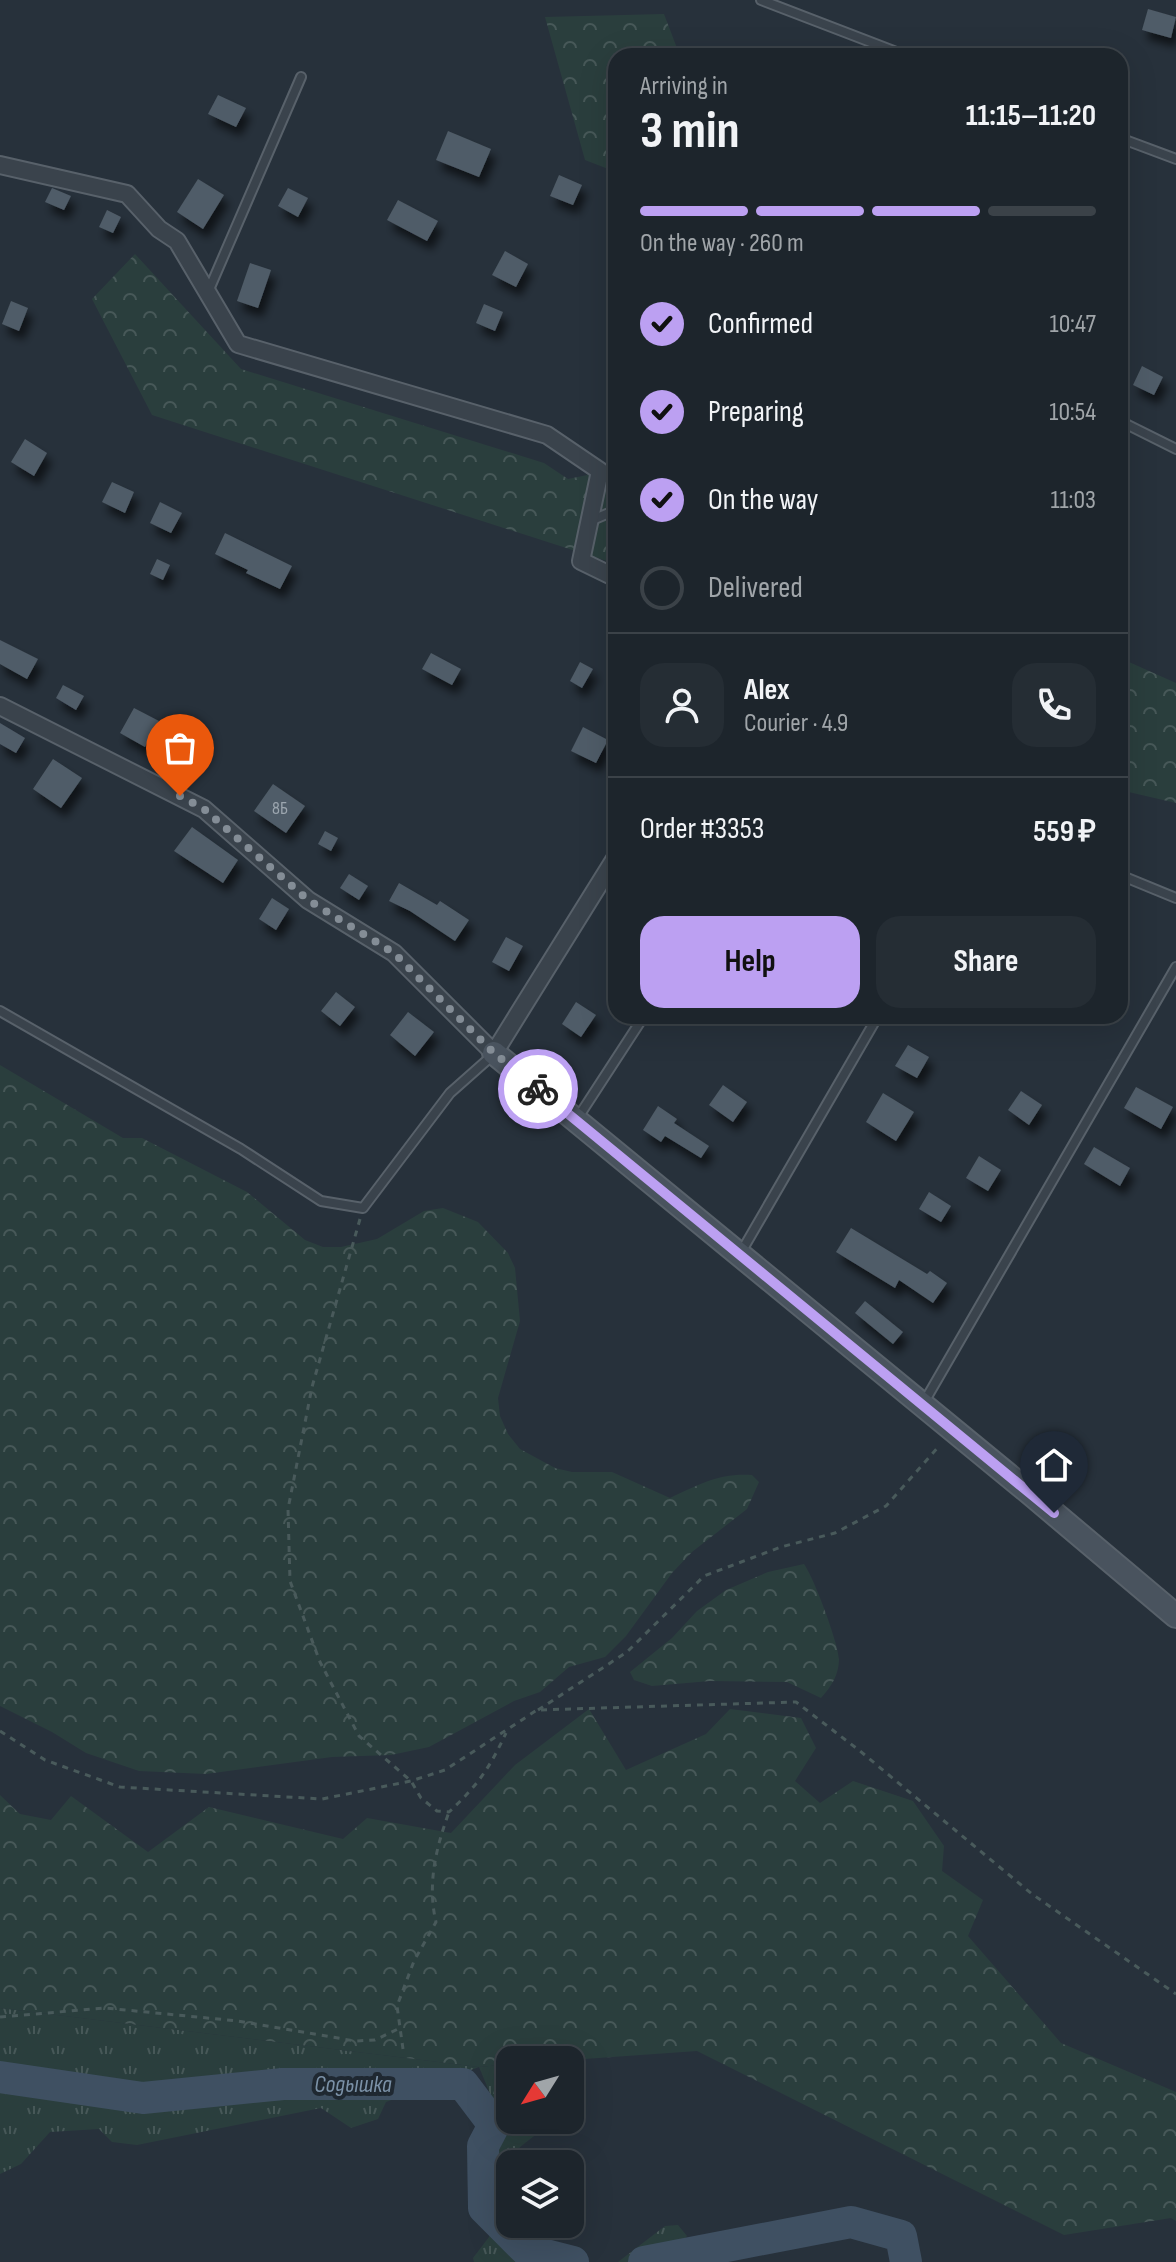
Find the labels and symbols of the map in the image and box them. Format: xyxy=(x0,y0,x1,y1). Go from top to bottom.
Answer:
pin xyxy=(146,714,214,796)
house number: 8Б xyxy=(272,798,288,819)
courier xyxy=(498,1049,578,1129)
pin xyxy=(1020,1431,1088,1513)
north arrow xyxy=(496,2046,584,2134)
water label: Содышка xyxy=(314,2070,392,2099)

